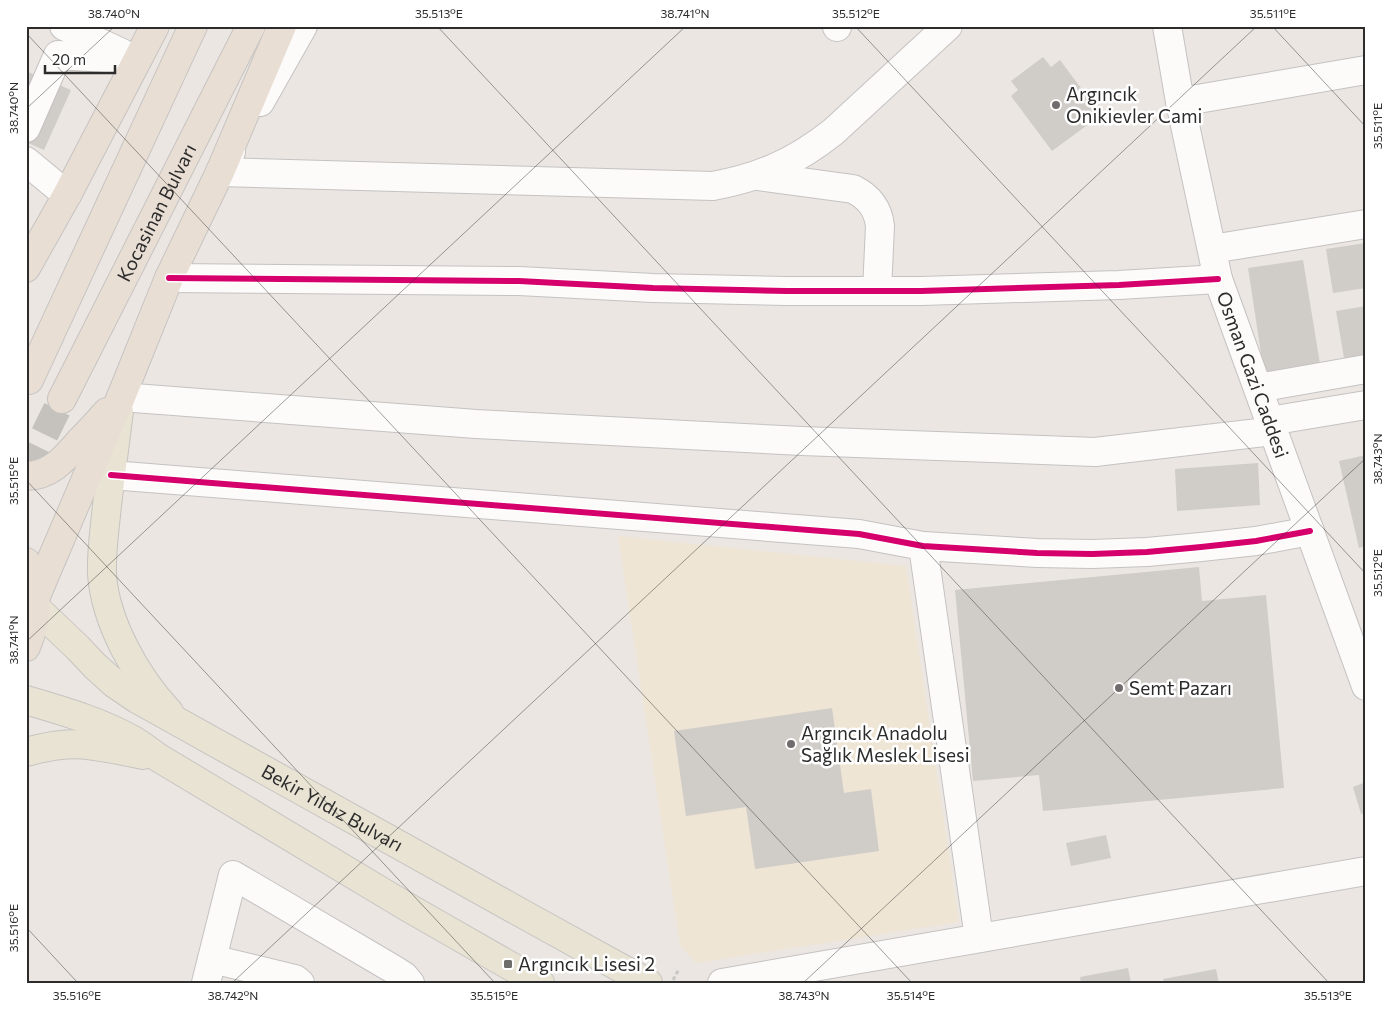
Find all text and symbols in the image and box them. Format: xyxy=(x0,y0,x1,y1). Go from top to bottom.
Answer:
text: 38.740°N xyxy=(88,6,140,20)
text: 35.513°E xyxy=(415,6,463,20)
text: 38.741°N xyxy=(660,6,710,20)
text: 35.512°E xyxy=(832,6,880,20)
text: 35.511°E xyxy=(1250,6,1296,20)
scale bar xyxy=(45,42,115,74)
text: 20 m xyxy=(52,50,86,68)
text: 38.740°N xyxy=(6,82,20,134)
place label: Argıncık Onikievler Cami xyxy=(1066,82,1203,127)
marker: Argıncık Onikievler Cami xyxy=(1050,99,1062,111)
text: 35.511°E xyxy=(1370,103,1384,149)
street label: Kocasinan Bulvarı xyxy=(112,140,200,285)
street label: Osman Gazi Caddesi xyxy=(1212,288,1294,461)
text: 38.743°N xyxy=(1370,434,1384,484)
text: 35.515°E xyxy=(6,457,20,505)
text: 35.512°E xyxy=(1370,549,1384,597)
text: 38.741°N xyxy=(6,615,20,665)
place label: Semt Pazarı xyxy=(1129,676,1232,699)
marker: Semt Pazarı xyxy=(1113,682,1125,694)
place label: Argıncık Anadolu Sağlık Meslek Lisesi xyxy=(801,721,970,766)
marker: Argıncık Anadolu Sağlık Meslek Lisesi xyxy=(785,738,797,750)
street label: Bekir Yıldız Bulvarı xyxy=(258,759,407,856)
text: 35.516°E xyxy=(6,904,20,952)
place label: Argıncık Lisesi 2 xyxy=(518,952,655,975)
marker: Argıncık Lisesi 2 xyxy=(502,958,514,970)
text: 35.516°E xyxy=(53,988,101,1002)
text: 38.742°N xyxy=(208,988,258,1002)
text: 35.515°E xyxy=(470,988,518,1002)
text: 38.743°N xyxy=(779,988,829,1002)
text: 35.514°E xyxy=(887,988,935,1002)
text: 35.513°E xyxy=(1304,988,1352,1002)

